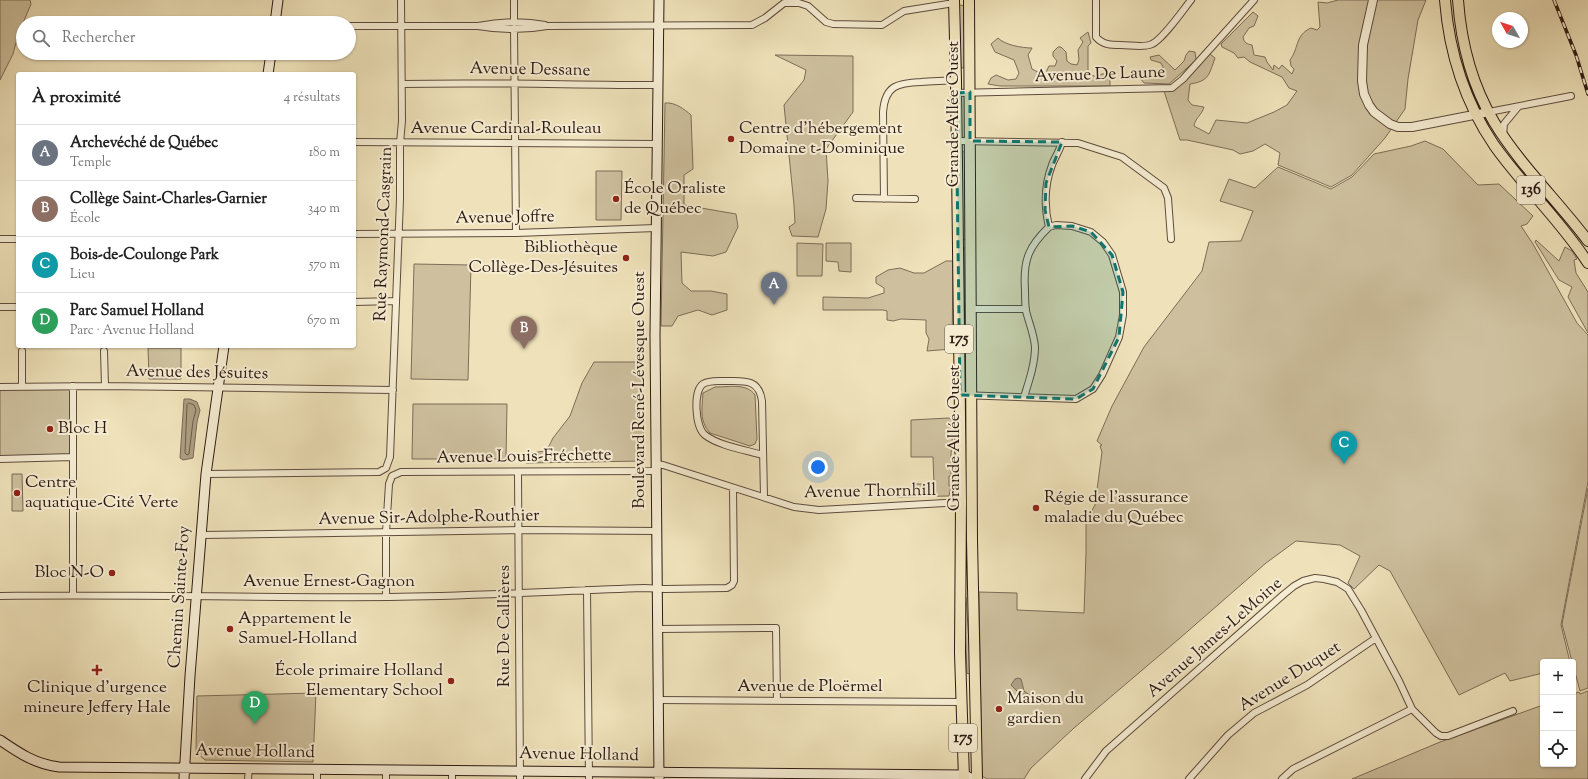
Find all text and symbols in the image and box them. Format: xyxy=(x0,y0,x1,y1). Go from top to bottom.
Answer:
north arrow xyxy=(1492,12,1528,48)
search box xyxy=(16,16,356,60)
icon: search xyxy=(30,27,52,49)
text: Rechercher xyxy=(62,28,135,49)
street label: Grande Allée Ouest xyxy=(942,41,966,187)
street label: Avenue Dessane xyxy=(469,57,591,83)
street label: Avenue De Laune xyxy=(1034,61,1166,89)
text: À proximité xyxy=(32,86,121,110)
text: 4 résultats xyxy=(284,89,340,107)
street label: Avenue Cardinal-Rouleau xyxy=(410,117,602,141)
place label: Centre d'hébergement Domaine t-Dominique xyxy=(739,117,905,161)
text: Archevéché de Québec xyxy=(70,133,218,154)
marker: Centre d'hébergement Domaine t-Dominique xyxy=(726,134,736,144)
text: A xyxy=(40,144,50,162)
text: 180 m xyxy=(309,144,340,162)
street label: Rue Raymond-Casgrain xyxy=(369,146,399,322)
text: Temple xyxy=(70,154,111,172)
road number: 136 xyxy=(1517,176,1545,204)
place label: École Oraliste de Québec xyxy=(624,177,726,221)
text: Collège Saint-Charles-Garnier xyxy=(70,189,267,210)
marker: École Oraliste de Québec xyxy=(611,194,621,204)
text: B xyxy=(41,200,49,218)
text: 340 m xyxy=(308,200,340,218)
street label: Avenue Joffre xyxy=(455,205,555,231)
text: École xyxy=(70,210,100,228)
place label: Bibliothèque Collège-Des-Jésuites xyxy=(469,236,618,280)
text: Bois-de-Coulonge Park xyxy=(70,245,219,266)
marker: Bibliothèque Collège-Des-Jésuites xyxy=(621,253,631,263)
text: C xyxy=(40,256,50,274)
text: 570 m xyxy=(309,256,340,274)
text: Lieu xyxy=(70,266,95,284)
street label: Boulevard René-Lévesque Ouest xyxy=(628,271,652,509)
pin: A xyxy=(761,272,787,305)
text: Parc Samuel Holland xyxy=(70,301,204,322)
text: D xyxy=(40,312,50,330)
text: 670 m xyxy=(307,312,340,330)
pin: B xyxy=(511,316,537,349)
text: Parc · Avenue Holland xyxy=(70,322,194,340)
road number: 175 xyxy=(945,325,973,353)
street label: Avenue des Jésuites xyxy=(126,360,269,386)
street label: Grande Allée Ouest xyxy=(943,365,967,511)
place label: Bloc H xyxy=(58,417,108,441)
marker: Bloc H xyxy=(45,424,55,434)
pin: C xyxy=(1331,431,1357,464)
street label: Avenue Louis-Fréchette xyxy=(436,443,612,471)
your location xyxy=(808,457,828,477)
place label: Centre aquatique-Cité Verte xyxy=(25,471,179,515)
street label: Avenue Thornhill xyxy=(804,479,937,505)
place label: Régie de l'assurance maladie du Québec xyxy=(1044,486,1189,530)
marker: Centre aquatique-Cité Verte xyxy=(12,488,22,498)
marker: Régie de l'assurance maladie du Québec xyxy=(1031,503,1041,513)
street label: Avenue Sir-Adolphe-Routhier xyxy=(318,504,540,532)
street label: Chemin Sainte-Foy xyxy=(163,524,197,669)
place label: Bloc N-O xyxy=(35,561,104,585)
street label: Rue De Callières xyxy=(493,564,517,687)
marker: Bloc N-O xyxy=(107,568,117,578)
street label: Avenue Ernest-Gagnon xyxy=(243,570,415,594)
street label: Avenue James-LeMoine xyxy=(1142,572,1288,704)
place label: Appartement le Samuel-Holland xyxy=(238,607,358,651)
marker: Appartement le Samuel-Holland xyxy=(225,624,235,634)
street label: Avenue Duquet xyxy=(1234,636,1346,718)
place label: École primaire Holland Elementary School xyxy=(275,659,443,703)
map controls xyxy=(1540,659,1576,767)
button: + xyxy=(1540,659,1576,695)
marker: Clinique d’urgence mineure Jeffery Hale xyxy=(91,664,103,676)
street label: Avenue de Ploërmel xyxy=(737,675,883,699)
place label: Clinique d’urgence mineure Jeffery Hale xyxy=(23,676,171,720)
marker: École primaire Holland Elementary School xyxy=(446,676,456,686)
place label: Maison du gardien xyxy=(1007,687,1084,731)
pin: D xyxy=(242,691,268,724)
button: − xyxy=(1540,695,1576,731)
marker: Maison du gardien xyxy=(994,704,1004,714)
road number: 175 xyxy=(949,724,977,752)
button: locate xyxy=(1540,731,1576,767)
street label: Avenue Holland xyxy=(195,739,316,765)
street label: Avenue Holland xyxy=(519,742,640,768)

